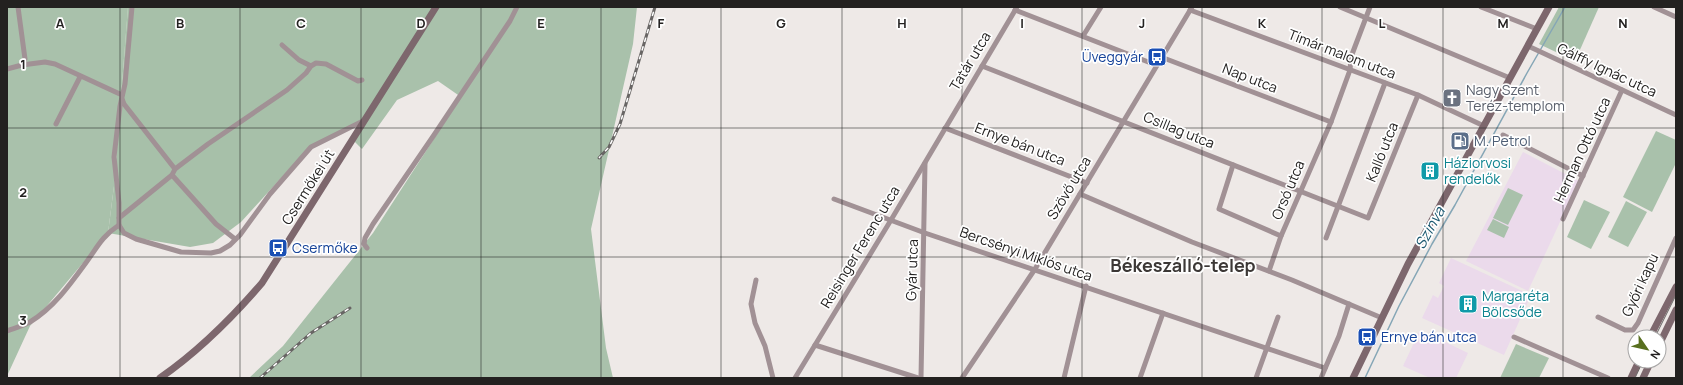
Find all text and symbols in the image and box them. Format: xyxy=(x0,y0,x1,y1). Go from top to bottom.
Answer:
text: A xyxy=(56,14,65,32)
text: B xyxy=(176,14,184,32)
text: C xyxy=(296,14,306,32)
text: D xyxy=(416,14,426,32)
text: E xyxy=(537,14,545,32)
text: F xyxy=(658,14,665,32)
text: G xyxy=(776,14,786,32)
text: H xyxy=(897,14,907,32)
text: I xyxy=(1020,14,1024,32)
text: J xyxy=(1139,14,1145,32)
text: K xyxy=(1258,14,1267,32)
text: L xyxy=(1379,14,1386,32)
text: M xyxy=(1497,14,1509,32)
text: N xyxy=(1618,14,1628,32)
street label: Tímár malom utca xyxy=(1286,24,1399,83)
street label: Tatár utca xyxy=(945,28,995,94)
street label: Gálffy Ignác utca xyxy=(1554,38,1660,101)
bus stop icon: Üveggyár xyxy=(1146,46,1168,68)
place label: Üveggyár xyxy=(1082,47,1143,66)
text: 1 xyxy=(20,55,26,73)
street label: Nap utca xyxy=(1220,58,1280,97)
place label: Nagy Szent Teréz-templom xyxy=(1466,80,1565,115)
church icon: Nagy Szent Teréz-templom xyxy=(1441,87,1463,109)
street label: Herman Ottó utca xyxy=(1549,94,1614,206)
street label: Csillag utca xyxy=(1141,107,1218,152)
street label: Ernye bán utca xyxy=(972,118,1068,170)
street label: Kalló utca xyxy=(1361,119,1402,184)
fuel station icon: M. Petrol xyxy=(1449,130,1471,152)
place label: M. Petrol xyxy=(1474,131,1531,150)
street label: Csermőkei út xyxy=(277,145,339,228)
street label: Szövő utca xyxy=(1042,153,1095,223)
place label: Háziorvosi rendelők xyxy=(1444,153,1511,188)
street label: Orsó utca xyxy=(1267,157,1308,222)
building icon: Háziorvosi rendelők xyxy=(1419,160,1441,182)
street label: Reisinger Ferenc utca xyxy=(816,182,904,311)
text: 2 xyxy=(19,183,27,201)
water label: Szinva xyxy=(1409,202,1450,253)
street label: Bercsényi Miklós utca xyxy=(957,222,1095,285)
bus stop icon: Csermőke xyxy=(267,237,289,259)
place label: Csermőke xyxy=(292,238,358,257)
street label: Gyár utca xyxy=(901,239,922,301)
street label: Győri kapu xyxy=(1617,250,1662,319)
district label: Békeszálló-telep xyxy=(1110,253,1256,277)
place label: Margaréta Bölcsőde xyxy=(1482,286,1549,321)
building icon: Margaréta Bölcsőde xyxy=(1457,293,1479,315)
text: 3 xyxy=(19,311,27,329)
bus stop icon: Ernye bán utca xyxy=(1356,326,1378,348)
place label: Ernye bán utca xyxy=(1381,327,1476,346)
north arrow xyxy=(1627,329,1667,369)
text: N xyxy=(1647,347,1664,362)

